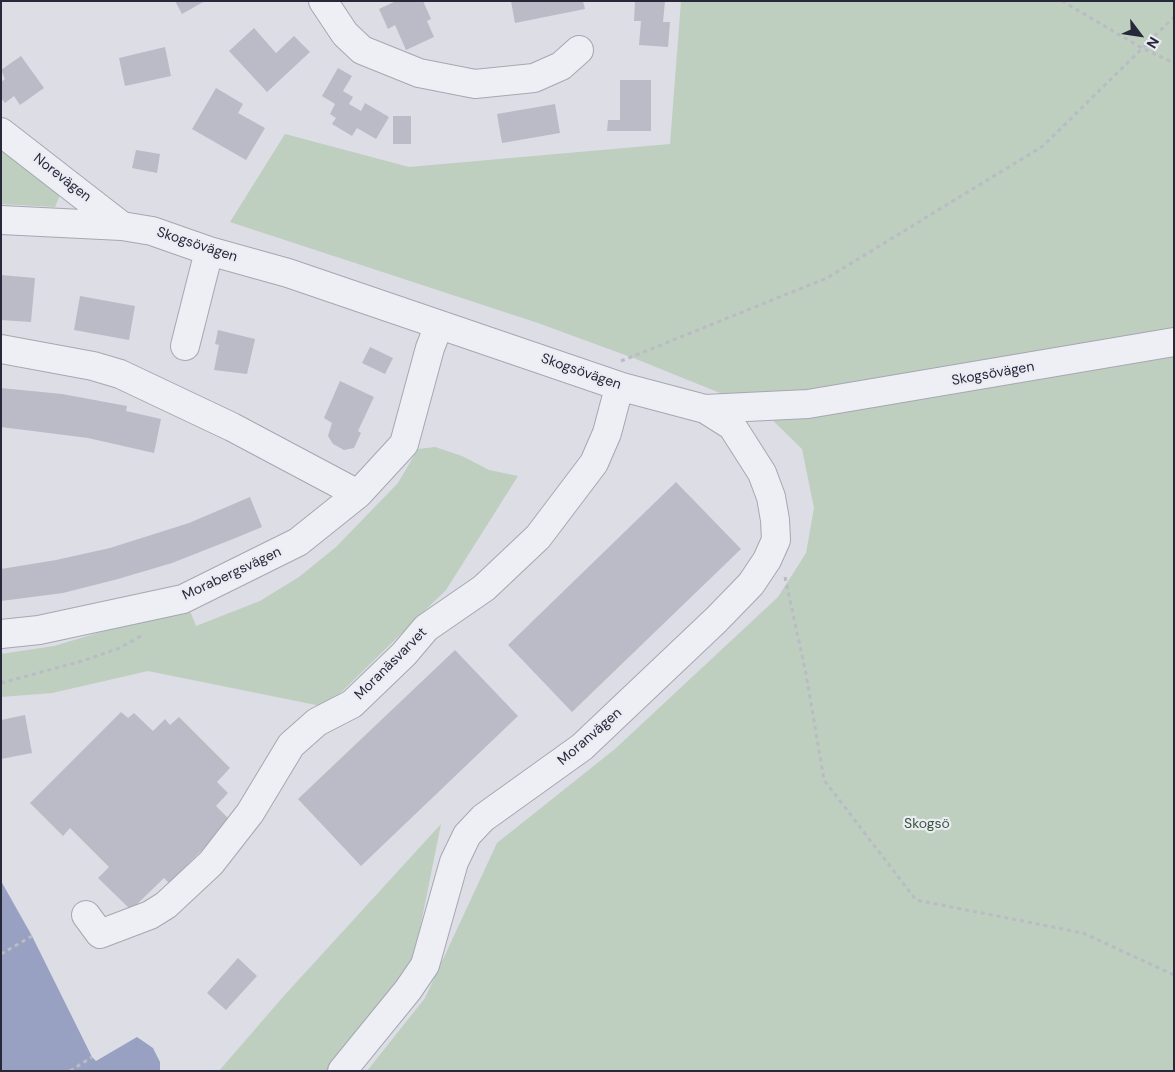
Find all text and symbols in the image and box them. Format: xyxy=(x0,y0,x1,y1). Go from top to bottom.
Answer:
north arrow xyxy=(1115,10,1165,60)
text: N xyxy=(1143,34,1163,52)
street label: Norevägen xyxy=(30,150,94,206)
street label: Skogsövägen xyxy=(155,224,239,266)
street label: Skogsövägen xyxy=(539,350,623,394)
street label: Skogsövägen xyxy=(950,358,1036,390)
street label: Morabergsvägen xyxy=(180,544,284,604)
street label: Moranäsvarvet xyxy=(351,624,431,704)
street label: Moranvägen xyxy=(555,705,625,769)
park label: Skogsö xyxy=(904,816,950,832)

